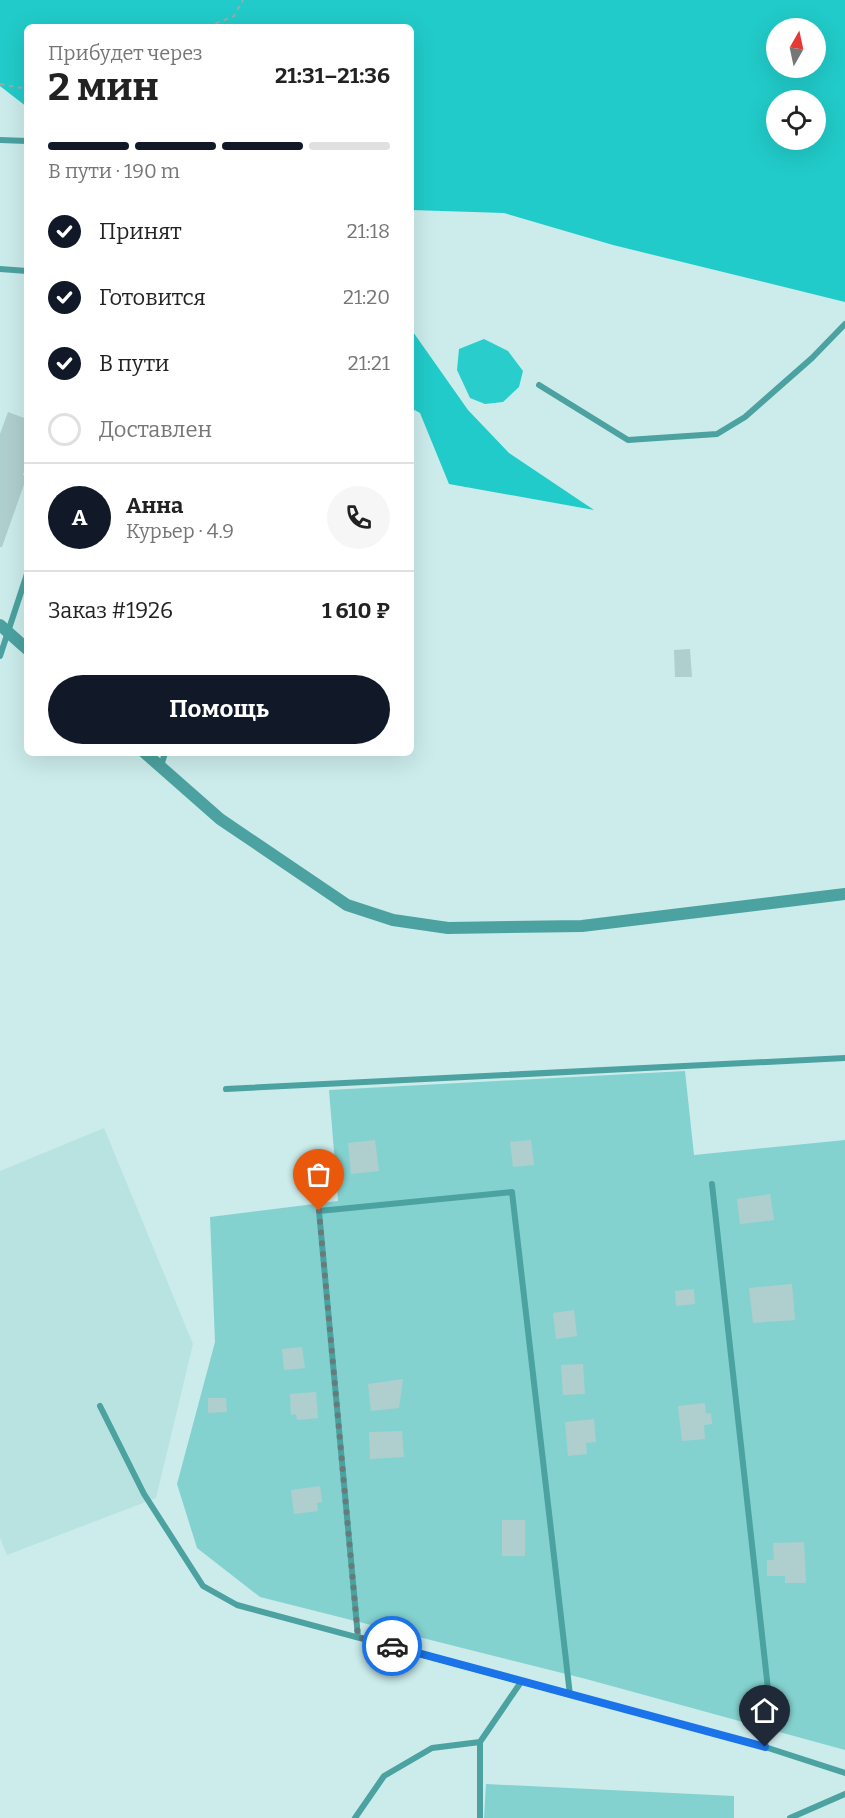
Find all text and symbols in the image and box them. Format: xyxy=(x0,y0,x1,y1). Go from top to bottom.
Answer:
north arrow xyxy=(766,18,826,78)
map controls xyxy=(766,18,826,150)
text: Прибудет через xyxy=(48,41,203,65)
text: 21:31–21:36 xyxy=(275,62,390,89)
text: 2 мин xyxy=(48,64,159,110)
button: locate xyxy=(766,90,826,150)
text: В пути · 190 m xyxy=(48,159,180,183)
icon: check xyxy=(48,215,81,248)
text: Принят xyxy=(99,218,182,245)
text: 21:18 xyxy=(347,219,390,243)
icon: check xyxy=(48,281,81,314)
text: Готовится xyxy=(99,284,206,311)
text: 21:20 xyxy=(343,285,390,309)
icon: check xyxy=(48,347,81,380)
text: В пути xyxy=(99,350,169,377)
text: 21:21 xyxy=(348,351,390,375)
text: Доставлен xyxy=(99,416,212,443)
button: phone xyxy=(327,486,390,549)
text: Анна xyxy=(126,492,183,519)
text: А xyxy=(72,504,87,531)
text: Курьер · 4.9 xyxy=(126,519,234,543)
text: Заказ #1926 xyxy=(48,597,173,624)
text: 1 610 ₽ xyxy=(322,597,390,624)
button: Помощь xyxy=(48,675,390,744)
pin xyxy=(293,1149,344,1211)
icon: bag xyxy=(302,1158,335,1191)
courier xyxy=(362,1616,422,1676)
icon: car xyxy=(376,1630,409,1663)
pin xyxy=(739,1685,790,1747)
icon: home xyxy=(748,1694,781,1727)

